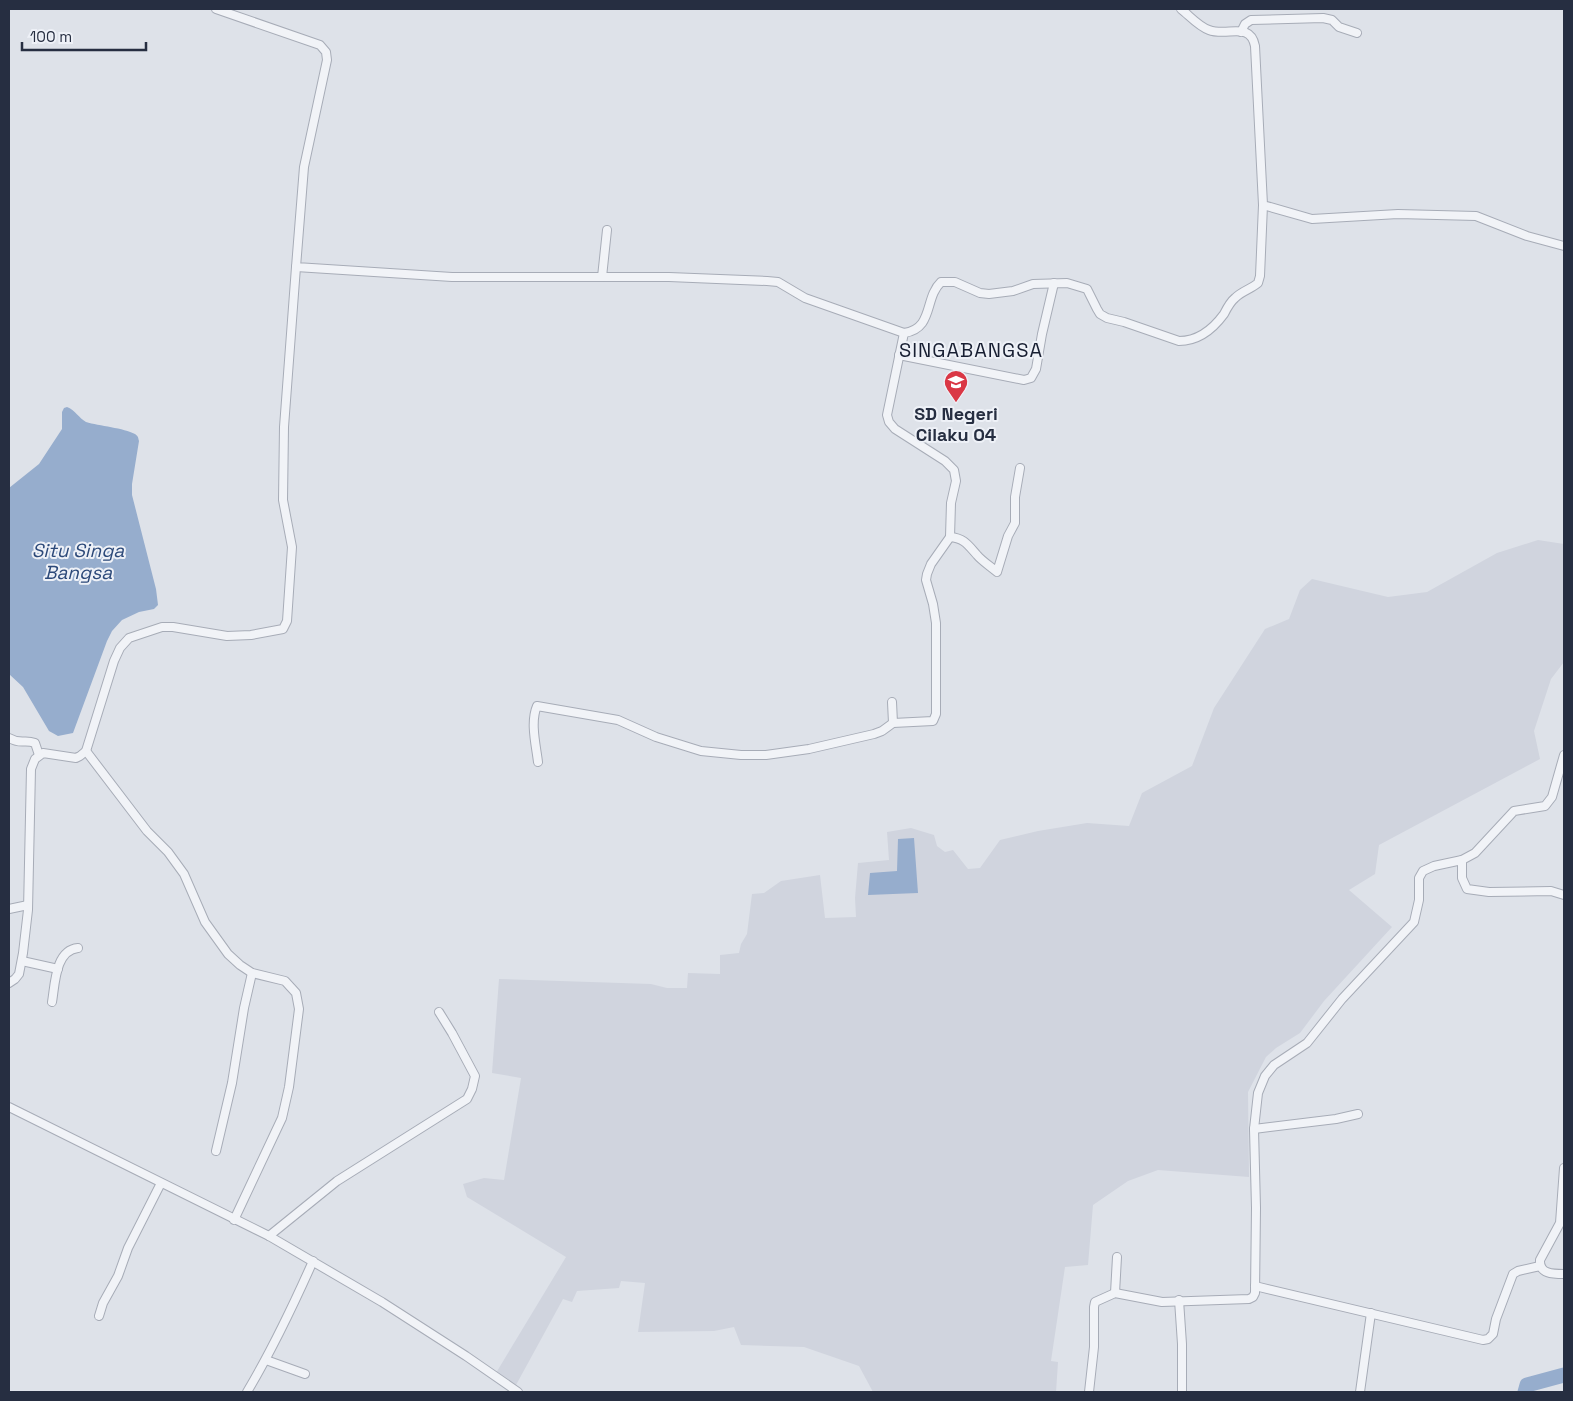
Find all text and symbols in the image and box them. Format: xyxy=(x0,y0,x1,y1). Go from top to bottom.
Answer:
scale bar xyxy=(22,20,146,52)
text: 100 m xyxy=(30,27,72,46)
district label: SINGABANGSA xyxy=(899,337,1043,363)
school or university icon: SD Negeri Cilaku 04 xyxy=(943,369,969,403)
place label: SD Negeri Cilaku 04 xyxy=(914,402,998,446)
water label: Situ Singa Bangsa xyxy=(32,538,124,585)

